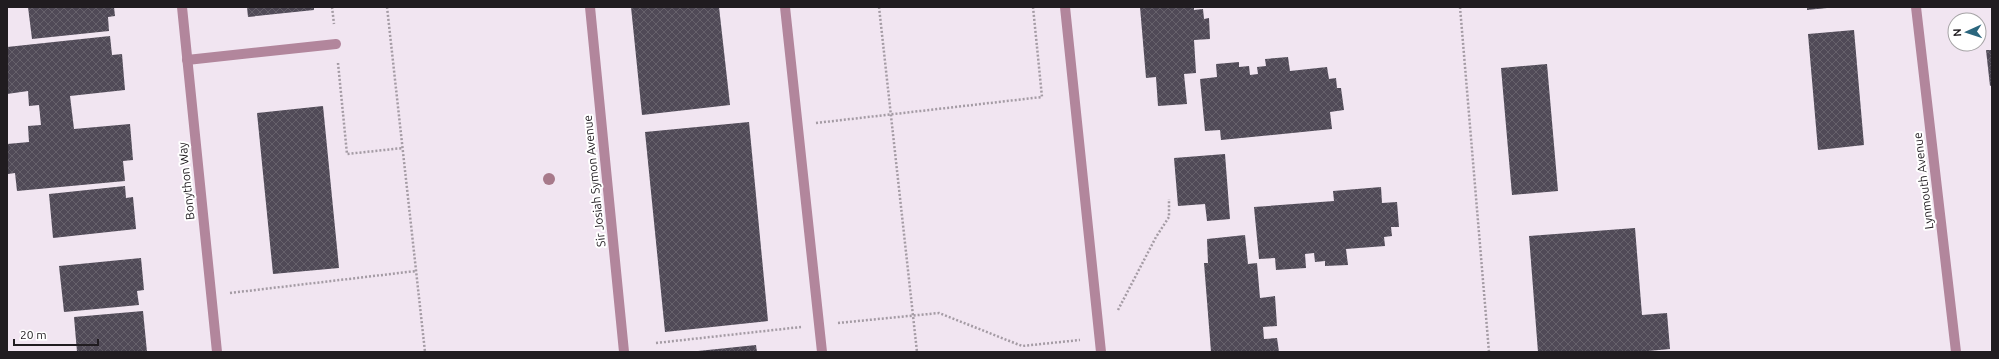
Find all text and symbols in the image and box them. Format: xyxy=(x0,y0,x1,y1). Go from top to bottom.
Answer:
north arrow xyxy=(1947,12,1987,52)
text: N xyxy=(1951,28,1963,37)
street label: Sir Josiah Symon Avenue xyxy=(581,114,607,248)
street label: Lynmouth Avenue xyxy=(1911,132,1935,230)
street label: Bonython Way xyxy=(175,141,197,221)
scale bar xyxy=(14,321,98,347)
text: 20 m xyxy=(20,328,47,341)

